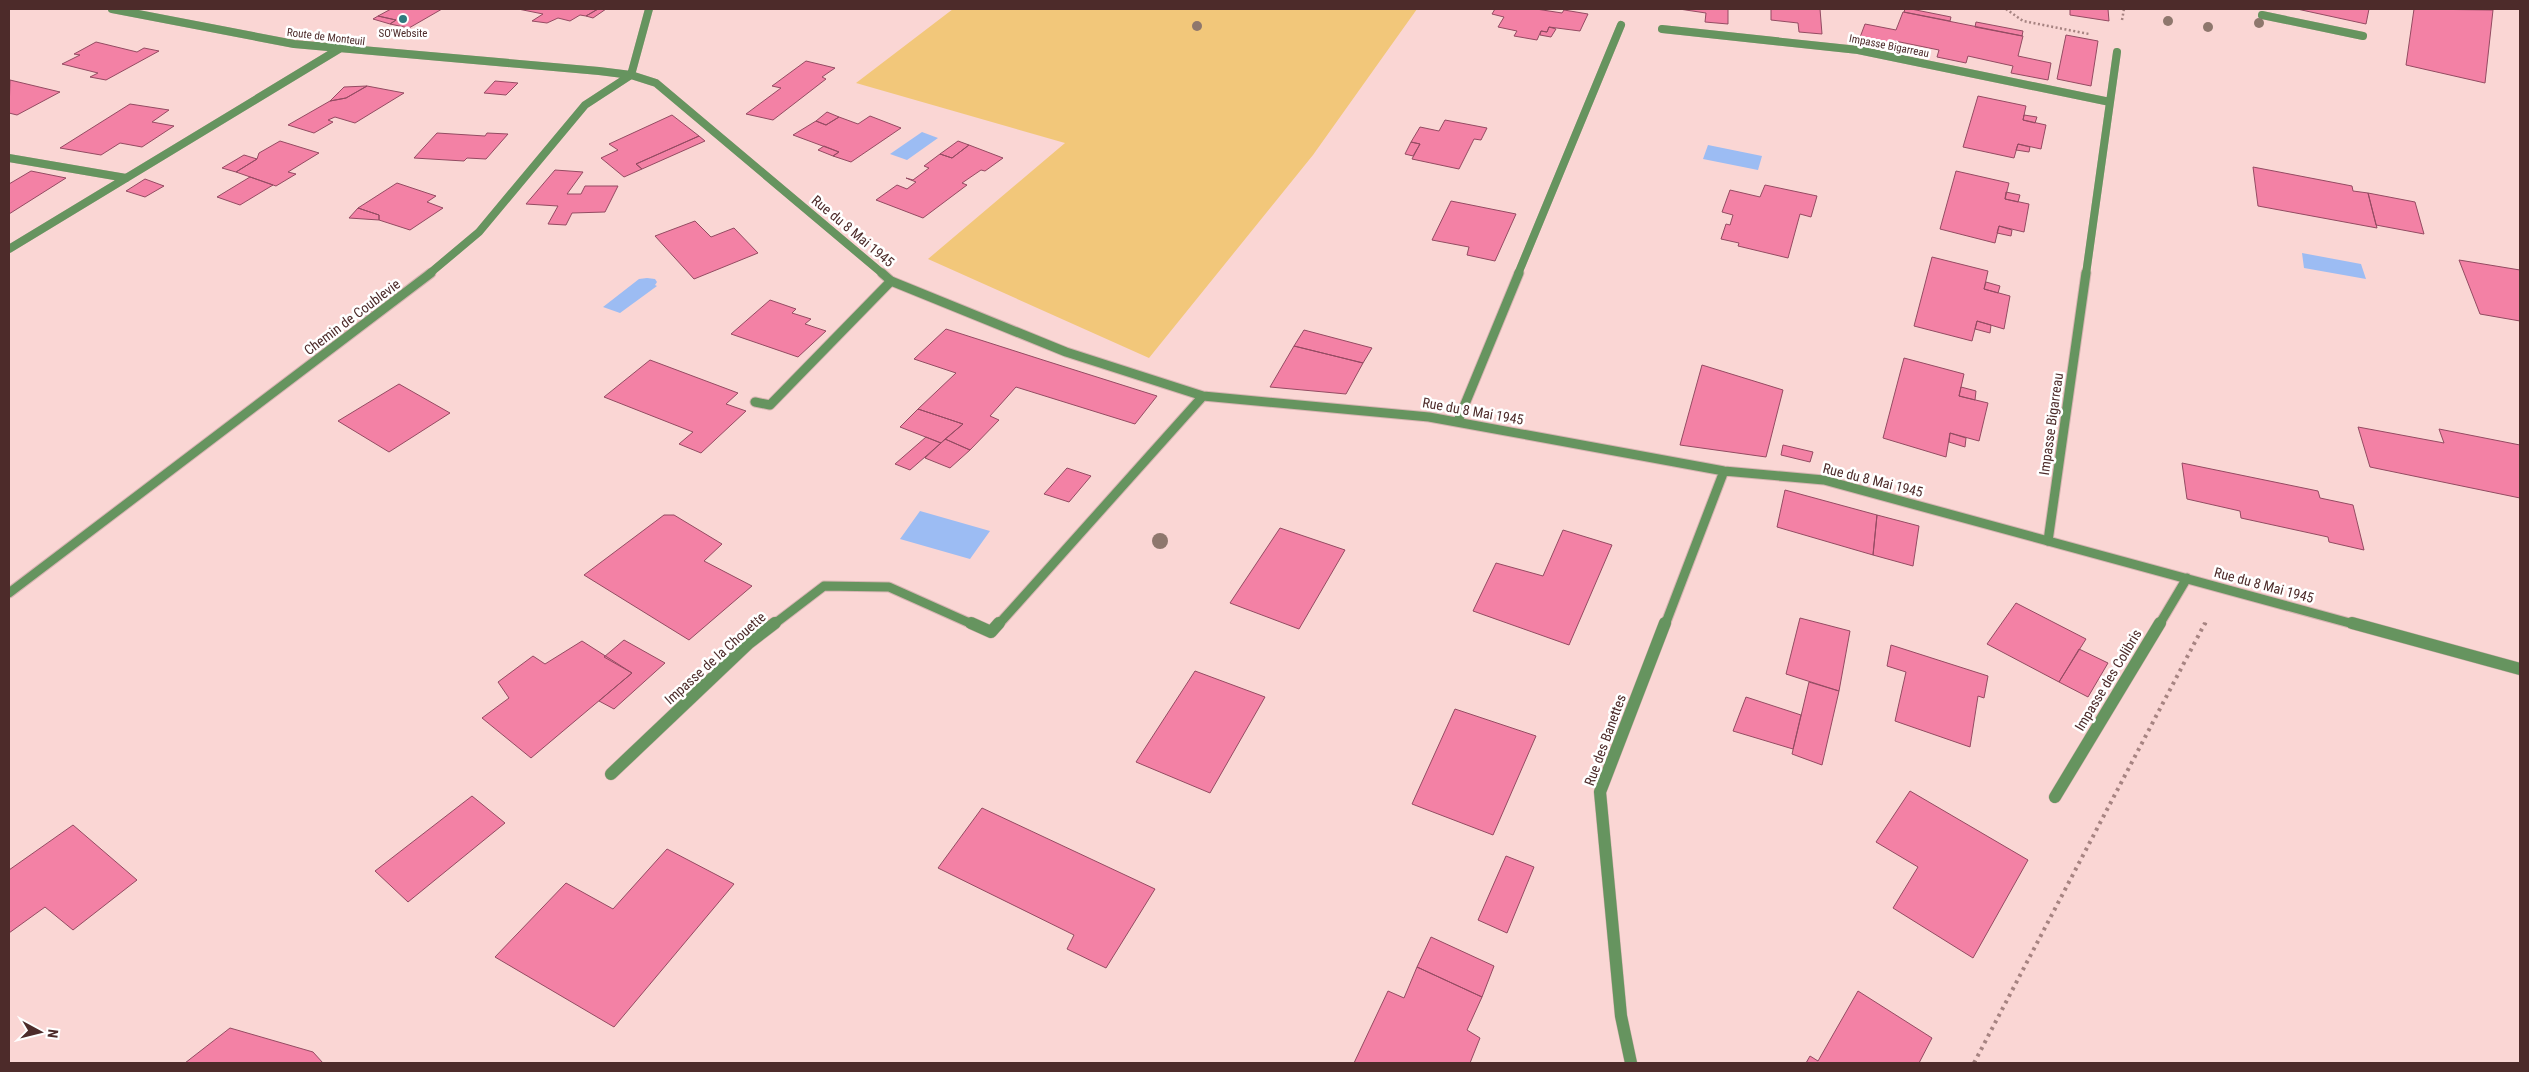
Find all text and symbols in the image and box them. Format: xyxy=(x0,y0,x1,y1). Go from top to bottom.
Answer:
marker: SO'Website xyxy=(397,13,409,25)
street label: Route de Monteuil xyxy=(286,26,366,48)
place label: SO'Website xyxy=(379,27,427,40)
street label: Impasse Bigarreau xyxy=(1848,32,1930,60)
street label: Rue du 8 Mai 1945 xyxy=(809,192,897,270)
street label: Chemin de Coublevie xyxy=(301,276,403,358)
street label: Impasse Bigarreau xyxy=(2036,372,2066,476)
street label: Rue du 8 Mai 1945 xyxy=(1421,394,1525,428)
street label: Rue du 8 Mai 1945 xyxy=(1821,460,1925,500)
street label: Rue du 8 Mai 1945 xyxy=(2212,564,2316,606)
street label: Impasse de la Chouette xyxy=(661,608,769,707)
street label: Impasse des Colibris xyxy=(2071,626,2145,734)
street label: Rue des Banettes xyxy=(1581,692,1629,788)
north arrow xyxy=(15,1007,65,1057)
text: N xyxy=(44,1028,61,1039)

